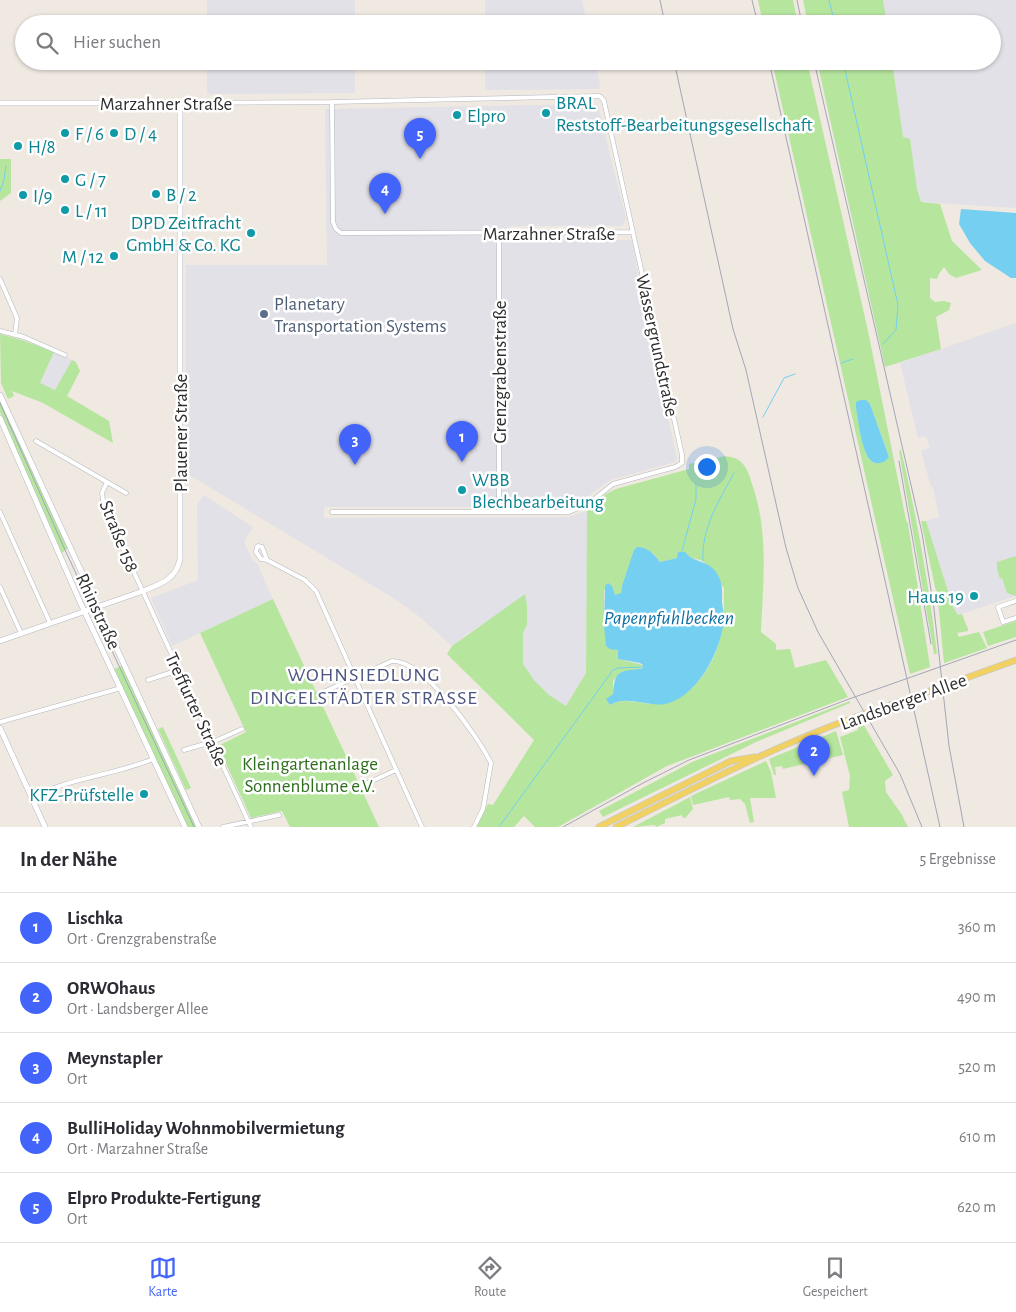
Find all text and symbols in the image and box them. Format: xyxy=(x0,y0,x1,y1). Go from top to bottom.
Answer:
search box xyxy=(15,15,1001,70)
icon: search xyxy=(33,29,61,57)
text: Hier suchen xyxy=(73,33,161,52)
place label: BRAL Reststoff-Bearbeitungsgesellschaft xyxy=(556,94,813,135)
street label: Marzahner Straße xyxy=(100,95,232,114)
place label: Elpro xyxy=(467,107,506,126)
marker: BRAL Reststoff-Bearbeitungsgesellschaft xyxy=(540,107,552,119)
marker: Elpro xyxy=(451,109,463,121)
pin: 5 xyxy=(404,118,436,159)
place label: F / 6 xyxy=(75,125,104,144)
place label: D / 4 xyxy=(124,125,157,144)
marker: F / 6 xyxy=(59,127,71,139)
marker: D / 4 xyxy=(108,127,120,139)
place label: H/8 xyxy=(28,138,55,157)
marker: H/8 xyxy=(12,140,24,152)
place label: G / 7 xyxy=(75,171,106,190)
marker: G / 7 xyxy=(59,173,71,185)
pin: 4 xyxy=(369,173,401,214)
place label: B / 2 xyxy=(166,186,197,205)
place label: I/9 xyxy=(33,187,53,206)
marker: B / 2 xyxy=(150,188,162,200)
marker: I/9 xyxy=(17,189,29,201)
place label: L / 11 xyxy=(75,202,108,221)
marker: L / 11 xyxy=(59,204,71,216)
place label: DPD Zeitfracht GmbH & Co. KG xyxy=(126,214,241,255)
street label: Marzahner Straße xyxy=(483,225,615,244)
marker: DPD Zeitfracht GmbH & Co. KG xyxy=(245,227,257,239)
place label: M / 12 xyxy=(62,248,104,267)
marker: M / 12 xyxy=(108,250,120,262)
street label: Wassergrundstraße xyxy=(632,272,681,418)
place label: Planetary Transportation Systems xyxy=(274,295,447,336)
street label: Grenzgrabenstraße xyxy=(491,301,510,443)
marker: Planetary Transportation Systems xyxy=(258,308,270,320)
street label: Plauener Straße xyxy=(172,374,191,492)
pin: 1 xyxy=(446,421,478,462)
pin: 3 xyxy=(339,424,371,465)
your location xyxy=(694,454,720,480)
place label: WBB Blechbearbeitung xyxy=(472,471,605,512)
marker: WBB Blechbearbeitung xyxy=(456,484,468,496)
street label: Straße 158 xyxy=(96,498,142,575)
street label: Rhinstraße xyxy=(72,571,124,653)
place label: Haus 19 xyxy=(907,588,964,607)
marker: Haus 19 xyxy=(968,590,980,602)
water label: Papenpfuhlbecken xyxy=(604,608,734,628)
street label: Treffurter Straße xyxy=(161,650,230,769)
district label: WOHNSIEDLUNG DINGELSTÄDTER STRASSE xyxy=(250,665,478,708)
street label: Landsberger Allee xyxy=(838,671,969,734)
pin: 2 xyxy=(798,735,830,776)
park label: Kleingartenanlage Sonnenblume e.V. xyxy=(242,755,378,796)
place label: KFZ-Prüfstelle xyxy=(29,786,134,805)
marker: KFZ-Prüfstelle xyxy=(138,788,150,800)
text: In der Nähe xyxy=(20,849,117,870)
text: 5 Ergebnisse xyxy=(919,851,996,867)
text: Lischka xyxy=(67,909,123,928)
text: 1 xyxy=(33,919,39,935)
text: 360 m xyxy=(958,919,996,935)
text: Ort · Grenzgrabenstraße xyxy=(67,931,217,947)
text: ORWOhaus xyxy=(67,979,155,998)
text: 2 xyxy=(32,989,40,1005)
text: 490 m xyxy=(957,989,996,1005)
text: Ort · Landsberger Allee xyxy=(67,1001,208,1017)
text: Meynstapler xyxy=(67,1049,163,1068)
text: 3 xyxy=(33,1059,39,1075)
text: 520 m xyxy=(958,1059,996,1075)
text: Ort xyxy=(67,1071,87,1087)
text: BulliHoliday Wohnmobilvermietung xyxy=(67,1119,344,1138)
text: 4 xyxy=(32,1129,40,1145)
text: 610 m xyxy=(959,1129,996,1145)
text: Ort · Marzahner Straße xyxy=(67,1141,208,1157)
text: Elpro Produkte-Fertigung xyxy=(67,1189,261,1208)
text: 5 xyxy=(33,1199,39,1215)
text: 620 m xyxy=(957,1199,996,1215)
text: Ort xyxy=(67,1211,87,1227)
tab: Karte xyxy=(148,1254,177,1301)
tab: Route xyxy=(474,1254,506,1301)
tab: Gespeichert xyxy=(803,1254,868,1301)

